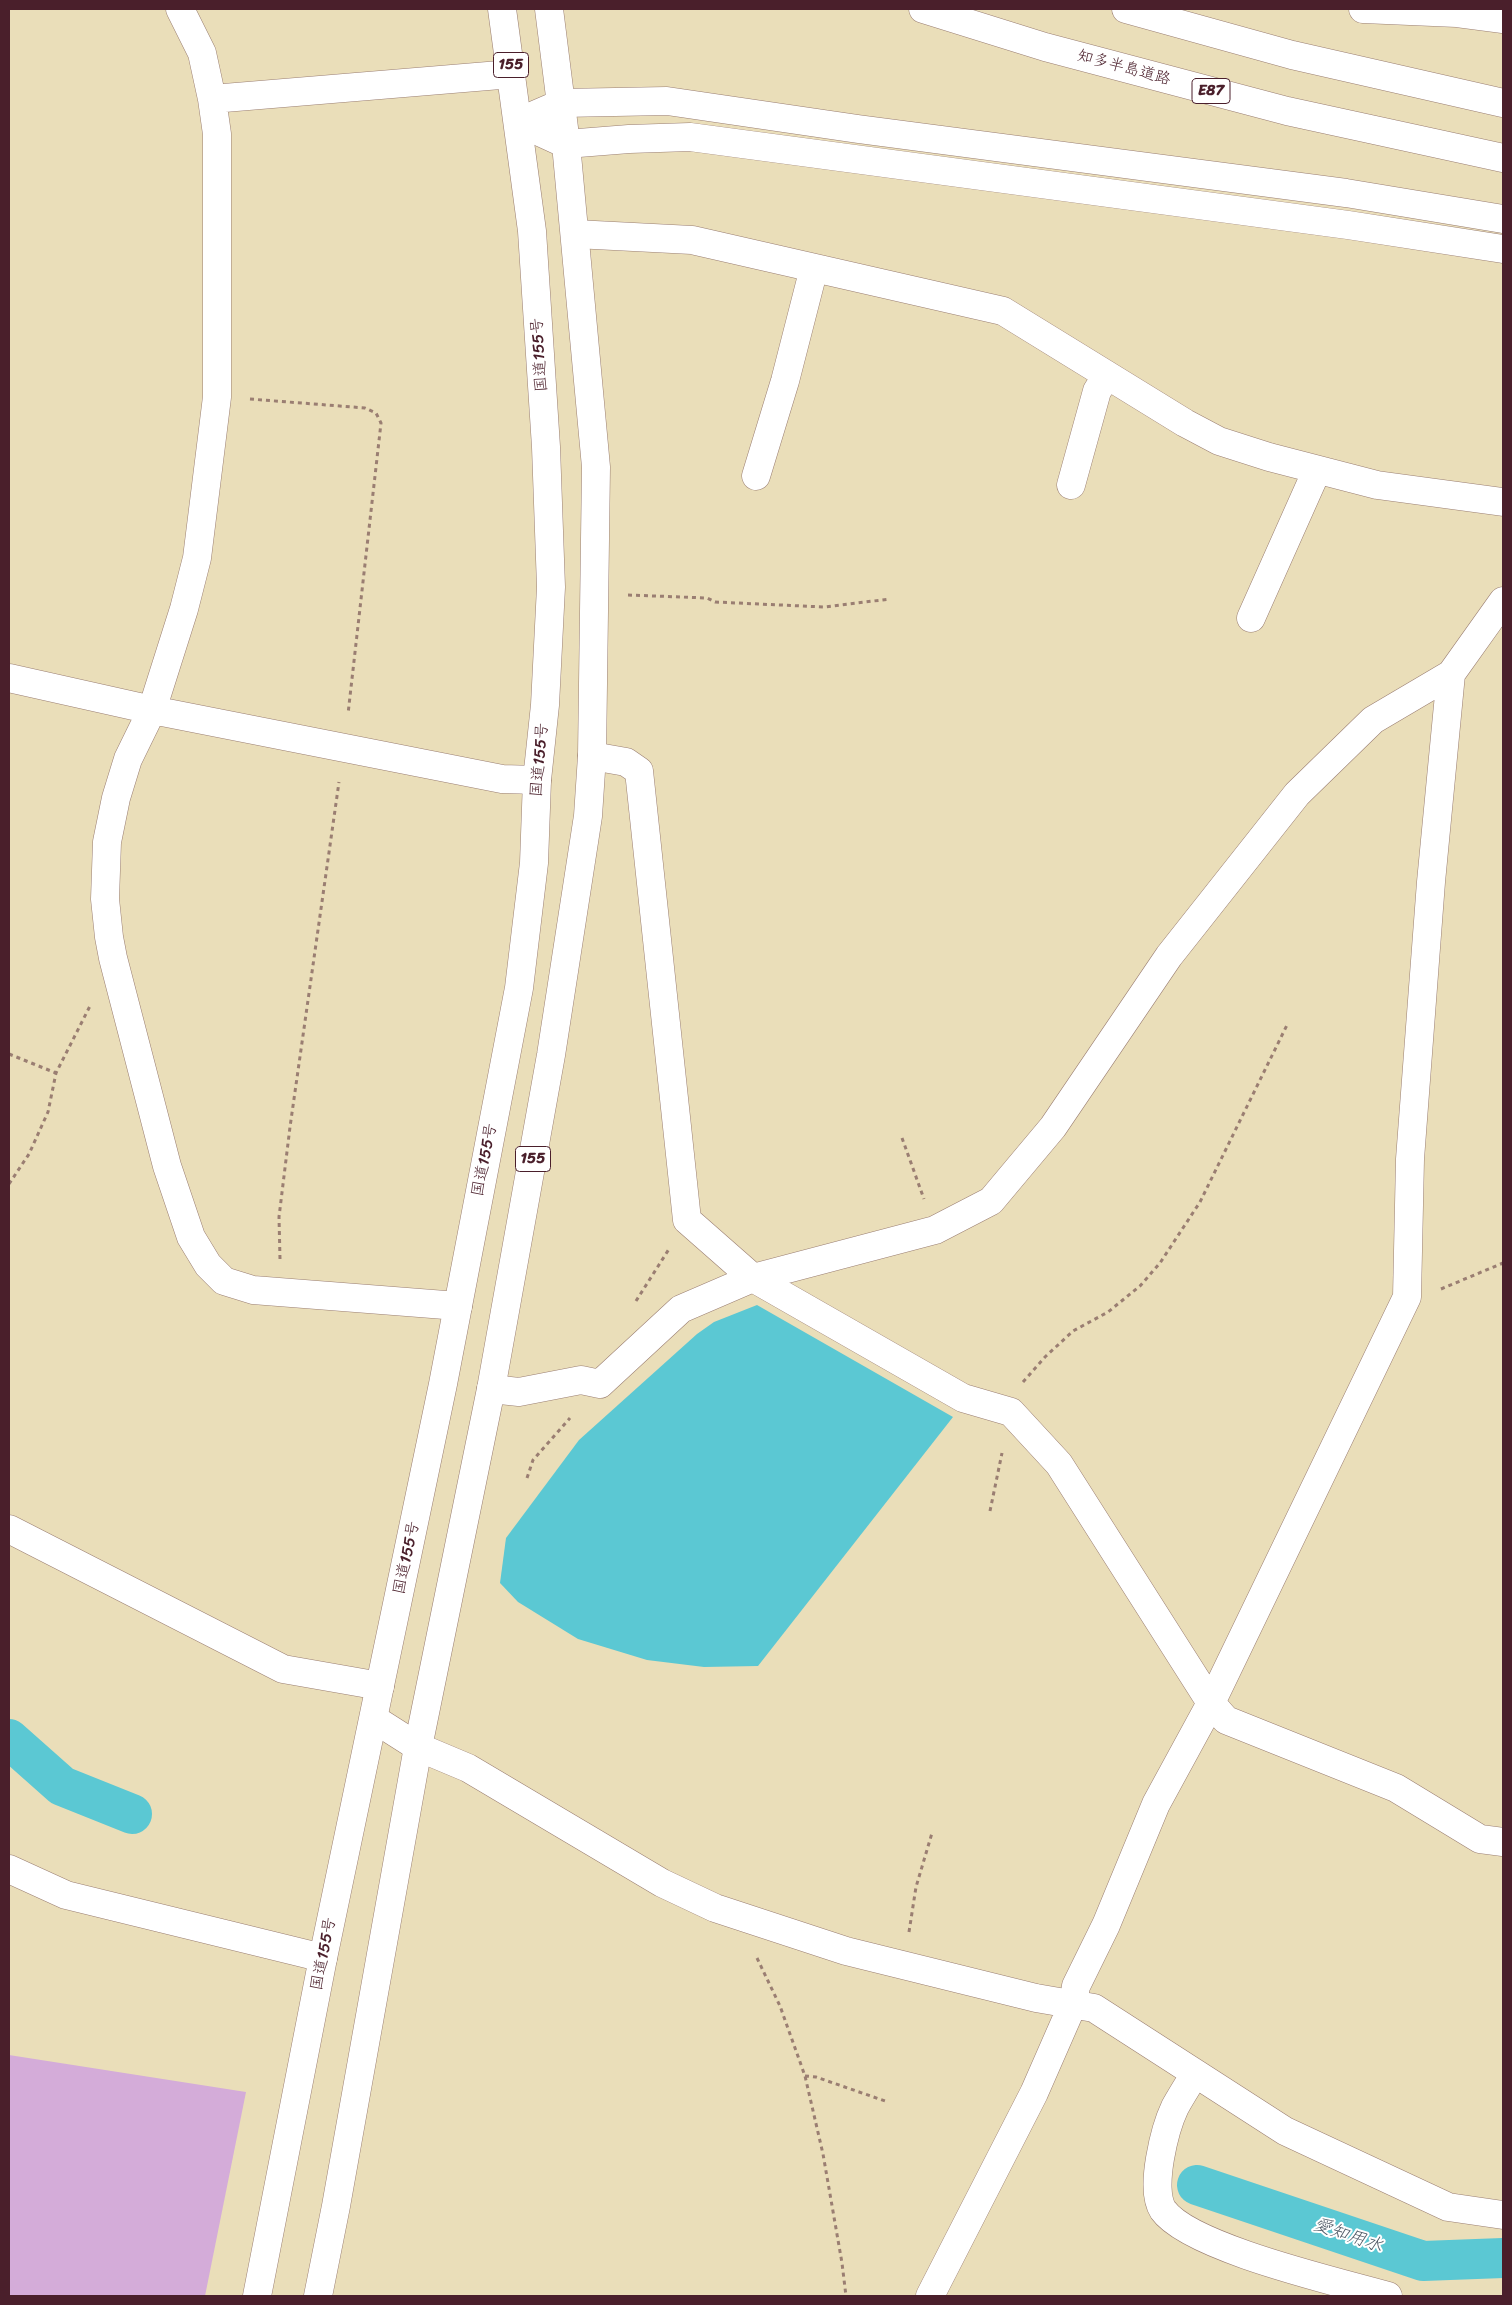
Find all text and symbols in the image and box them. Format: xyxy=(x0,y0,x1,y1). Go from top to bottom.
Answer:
street label: 知多半島道路 xyxy=(1075,46,1173,90)
road number: 155 xyxy=(494,52,528,78)
road number: E87 xyxy=(1192,78,1230,104)
street label: 国道155号 xyxy=(528,317,552,393)
street label: 国道155号 xyxy=(527,722,553,798)
street label: 国道155号 xyxy=(468,1122,502,1198)
road number: 155 xyxy=(516,1146,550,1172)
street label: 国道155号 xyxy=(390,1520,424,1596)
street label: 国道155号 xyxy=(307,1916,341,1992)
water label: 愛知用水 xyxy=(1310,2214,1386,2258)

